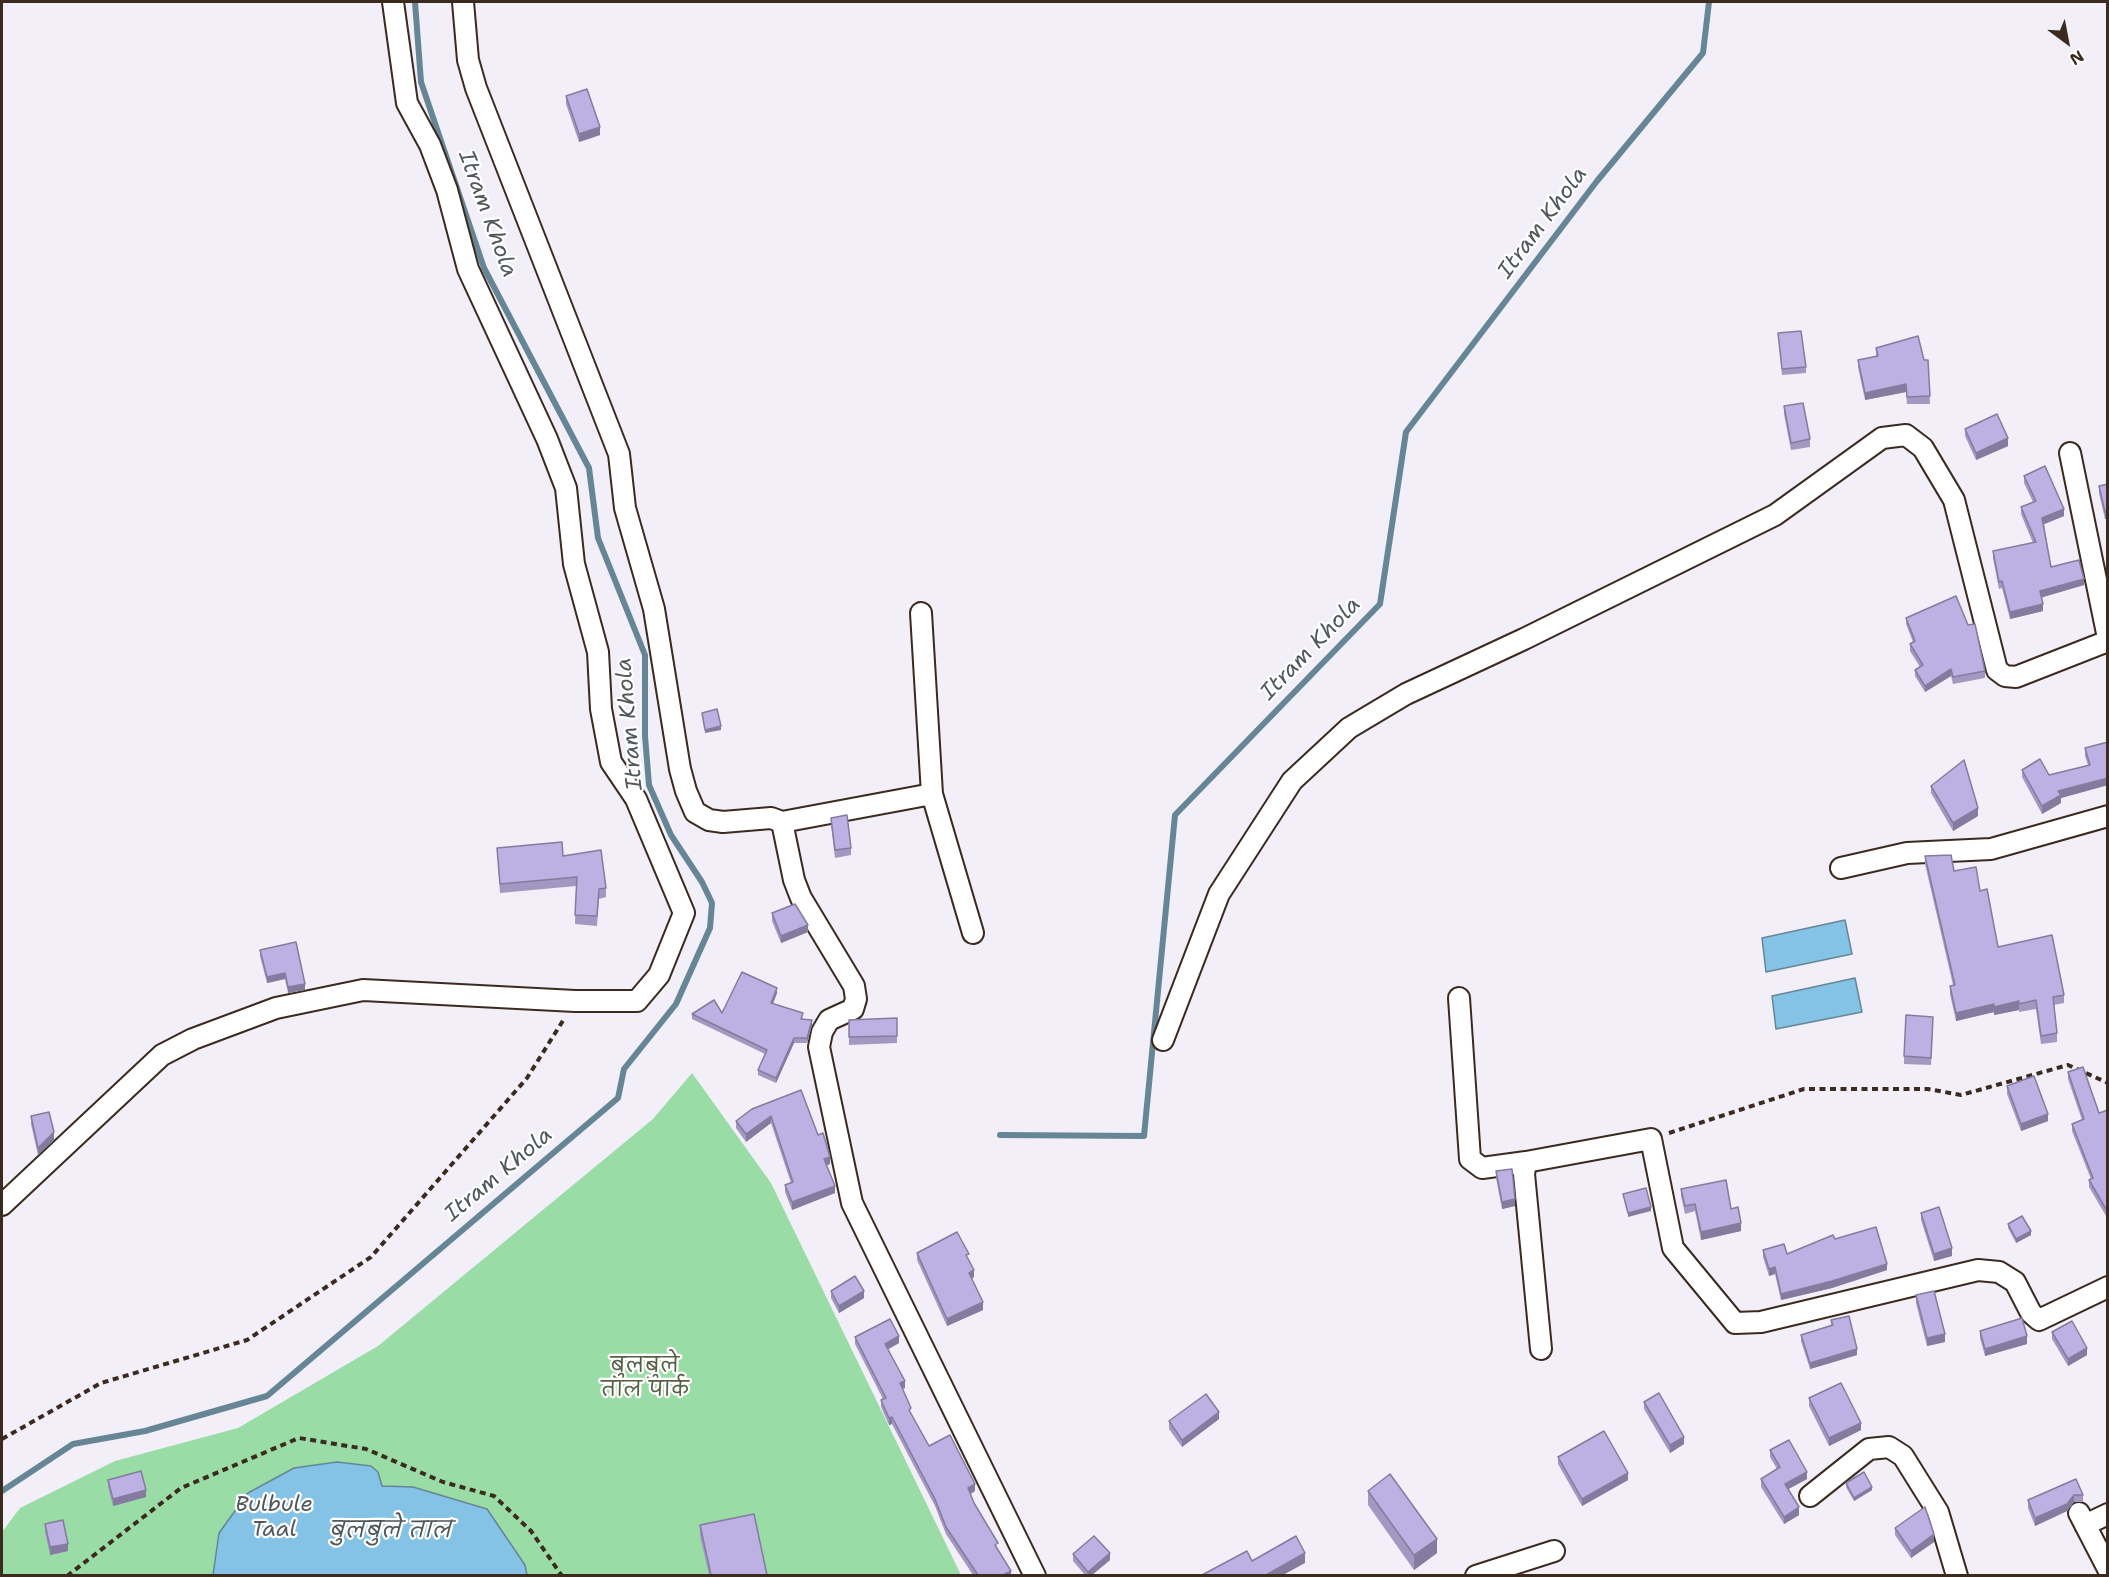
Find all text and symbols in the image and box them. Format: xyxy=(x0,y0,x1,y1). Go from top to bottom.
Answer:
north arrow xyxy=(2037,12,2097,72)
text: N xyxy=(2066,45,2088,70)
water label: Itram Khola xyxy=(452,147,522,281)
water label: Itram Khola xyxy=(1493,162,1593,284)
water label: Itram Khola xyxy=(1255,592,1367,706)
water label: Itram Khola xyxy=(611,657,649,791)
water label: Itram Khola xyxy=(440,1122,558,1228)
park label: बुलबुले ताल पार्क xyxy=(601,1354,689,1404)
water label: Bulbule Taal xyxy=(235,1492,313,1544)
water label: बुलबुले ताल xyxy=(329,1518,451,1544)

